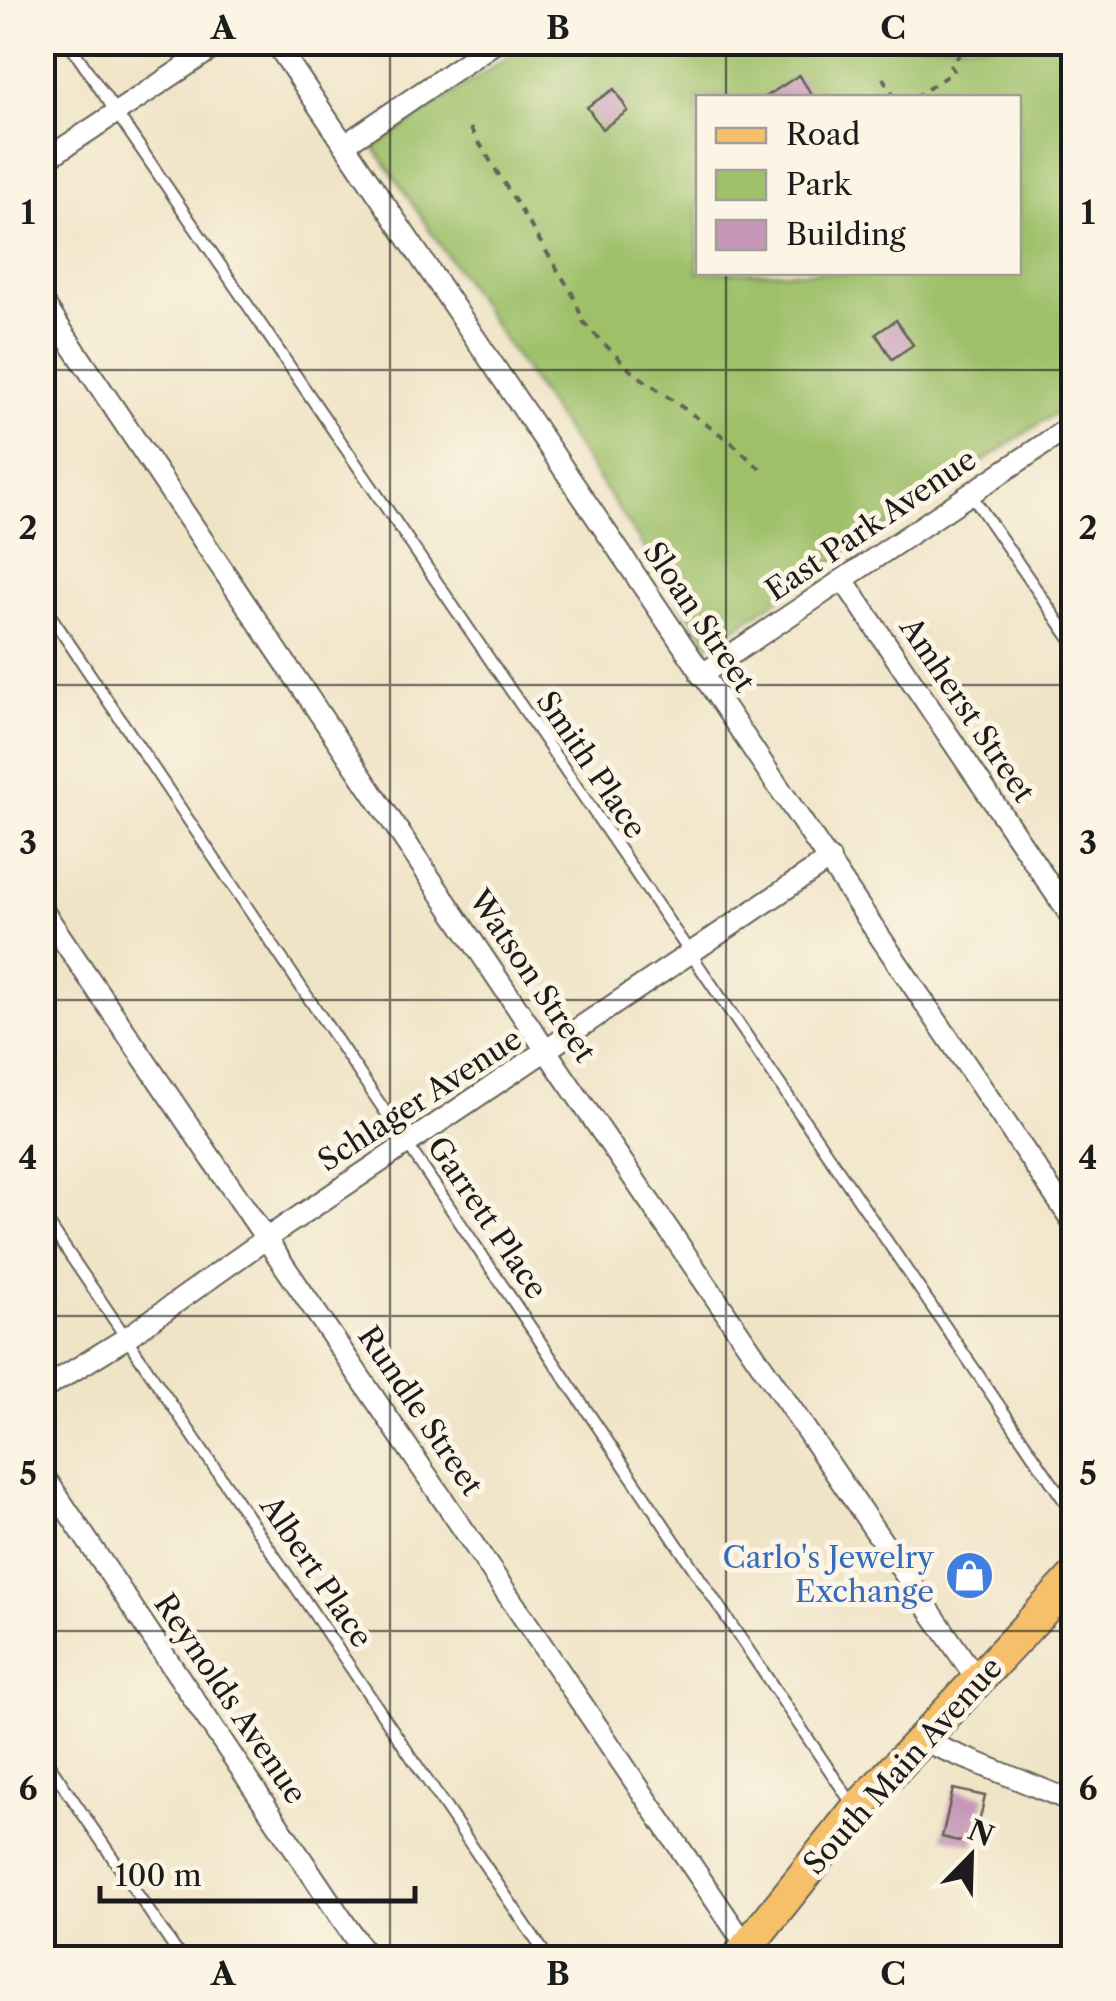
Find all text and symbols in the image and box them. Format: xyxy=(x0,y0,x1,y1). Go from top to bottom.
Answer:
text: A xyxy=(210,8,237,47)
text: B xyxy=(546,8,570,47)
text: C xyxy=(880,8,906,47)
legend xyxy=(696,95,1021,275)
text: Road xyxy=(786,116,860,153)
text: Park xyxy=(786,166,853,203)
text: 1 xyxy=(21,193,36,232)
text: 1 xyxy=(1081,193,1096,232)
text: Building xyxy=(786,216,906,253)
street label: East Park Avenue xyxy=(758,440,983,609)
text: 2 xyxy=(19,508,37,547)
text: 2 xyxy=(1079,508,1097,547)
street label: Sloan Street xyxy=(636,535,763,699)
street label: Amherst Street xyxy=(891,609,1043,809)
street label: Smith Place xyxy=(529,684,654,845)
text: 3 xyxy=(19,823,37,862)
text: 3 xyxy=(1079,823,1097,862)
street label: Watson Street xyxy=(461,882,604,1069)
street label: Schlager Avenue xyxy=(311,1020,528,1179)
street label: Garrett Place xyxy=(420,1129,555,1306)
text: 4 xyxy=(19,1138,37,1177)
text: 4 xyxy=(1079,1138,1097,1177)
street label: Rundle Street xyxy=(350,1319,491,1503)
text: 5 xyxy=(19,1454,37,1493)
text: 5 xyxy=(1079,1454,1097,1493)
street label: Albert Place xyxy=(252,1488,381,1654)
place label: Carlo's Jewelry Exchange xyxy=(723,1539,934,1610)
shop icon: Carlo's Jewelry Exchange xyxy=(943,1549,995,1601)
street label: Reynolds Avenue xyxy=(146,1587,314,1811)
street label: South Main Avenue xyxy=(795,1649,1010,1882)
text: 6 xyxy=(18,1769,38,1808)
text: 6 xyxy=(1078,1769,1098,1808)
north arrow xyxy=(921,1806,1021,1906)
text: N xyxy=(963,1813,999,1853)
scale bar xyxy=(100,1841,415,1903)
text: 100 m xyxy=(115,1857,202,1894)
text: A xyxy=(210,1954,237,1993)
text: B xyxy=(546,1954,570,1993)
text: C xyxy=(880,1954,906,1993)

